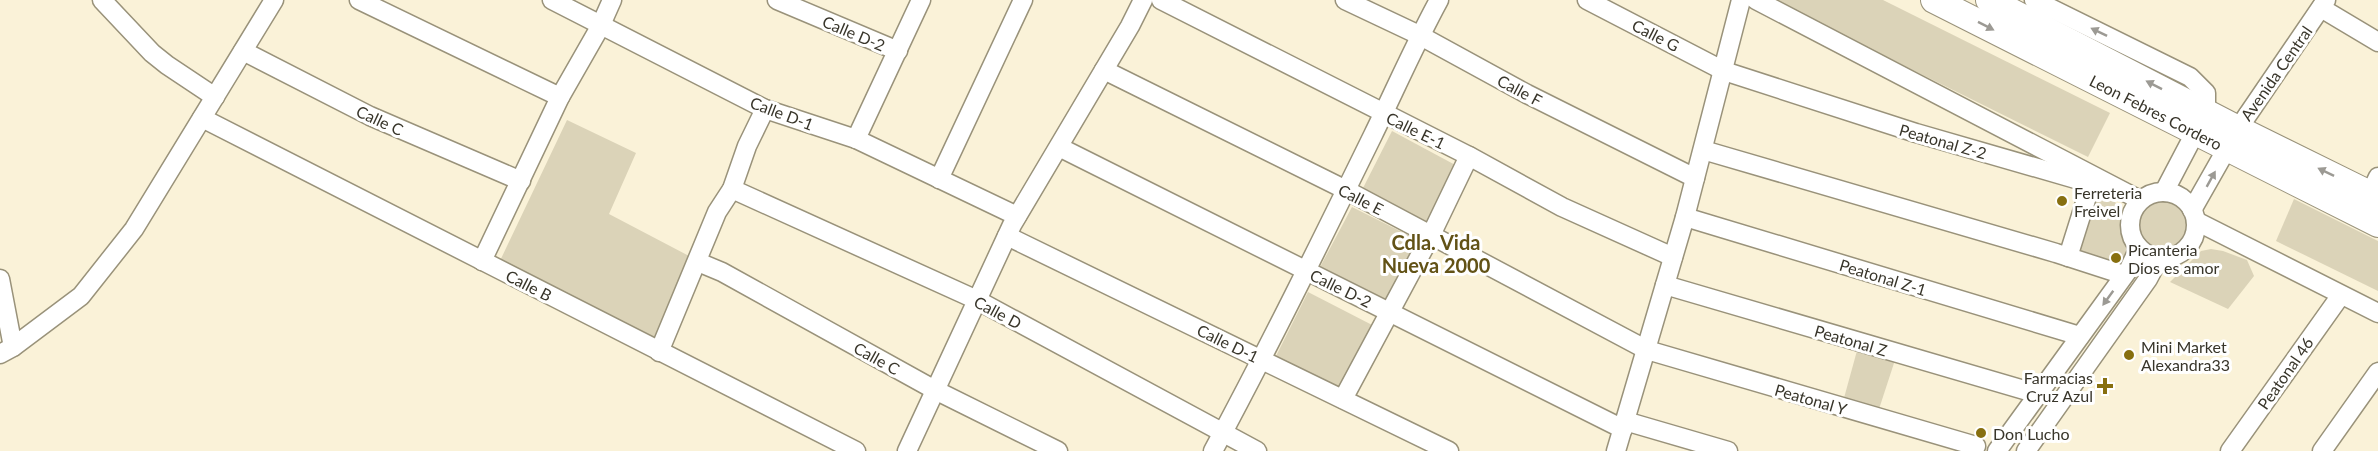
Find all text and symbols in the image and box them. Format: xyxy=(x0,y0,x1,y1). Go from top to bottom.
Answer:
street label: Calle D-2 xyxy=(820,11,888,55)
street label: Calle G xyxy=(1629,15,1683,55)
one-way arrow xyxy=(1978,22,1995,31)
street label: Avenida Central xyxy=(2236,22,2316,124)
one-way arrow xyxy=(2090,28,2107,37)
street label: Calle F xyxy=(1494,70,1546,110)
street label: Leon Febres Cordero xyxy=(2087,70,2225,154)
one-way arrow xyxy=(2145,80,2162,90)
street label: Calle D-1 xyxy=(748,92,816,134)
street label: Calle C xyxy=(354,101,407,139)
street label: Calle E-1 xyxy=(1383,108,1449,152)
street label: Peatonal Z-2 xyxy=(1897,119,1989,163)
one-way arrow xyxy=(2317,168,2334,177)
one-way arrow xyxy=(2206,170,2216,187)
street label: Calle E xyxy=(1335,180,1387,218)
place label: Ferreteria Freivel xyxy=(2074,183,2142,220)
marker: Ferreteria Freivel xyxy=(2055,194,2069,208)
district label: Cdla. Vida Nueva 2000 xyxy=(1382,230,1491,277)
place label: Picanteria Dios es amor xyxy=(2128,240,2220,277)
marker: Picanteria Dios es amor xyxy=(2109,251,2123,265)
street label: Peatonal Z-1 xyxy=(1837,255,1929,299)
street label: Calle B xyxy=(503,265,555,305)
street label: Calle D-2 xyxy=(1307,265,1375,311)
one-way arrow xyxy=(2102,289,2114,305)
street label: Calle D xyxy=(971,292,1025,332)
street label: Calle D-1 xyxy=(1194,320,1262,366)
street label: Peatonal Z xyxy=(1813,321,1890,360)
street label: Peatonal 46 xyxy=(2253,333,2317,413)
place label: Mini Market Alexandra33 xyxy=(2141,337,2230,374)
street label: Calle C xyxy=(851,338,903,378)
marker: Mini Market Alexandra33 xyxy=(2122,348,2136,362)
place label: Farmacias Cruz Azul xyxy=(2024,368,2093,405)
marker: Farmacias Cruz Azul xyxy=(2098,379,2112,393)
street label: Peatonal Y xyxy=(1773,380,1849,418)
place label: Don Lucho xyxy=(1993,424,2069,443)
marker: Don Lucho xyxy=(1974,426,1988,440)

